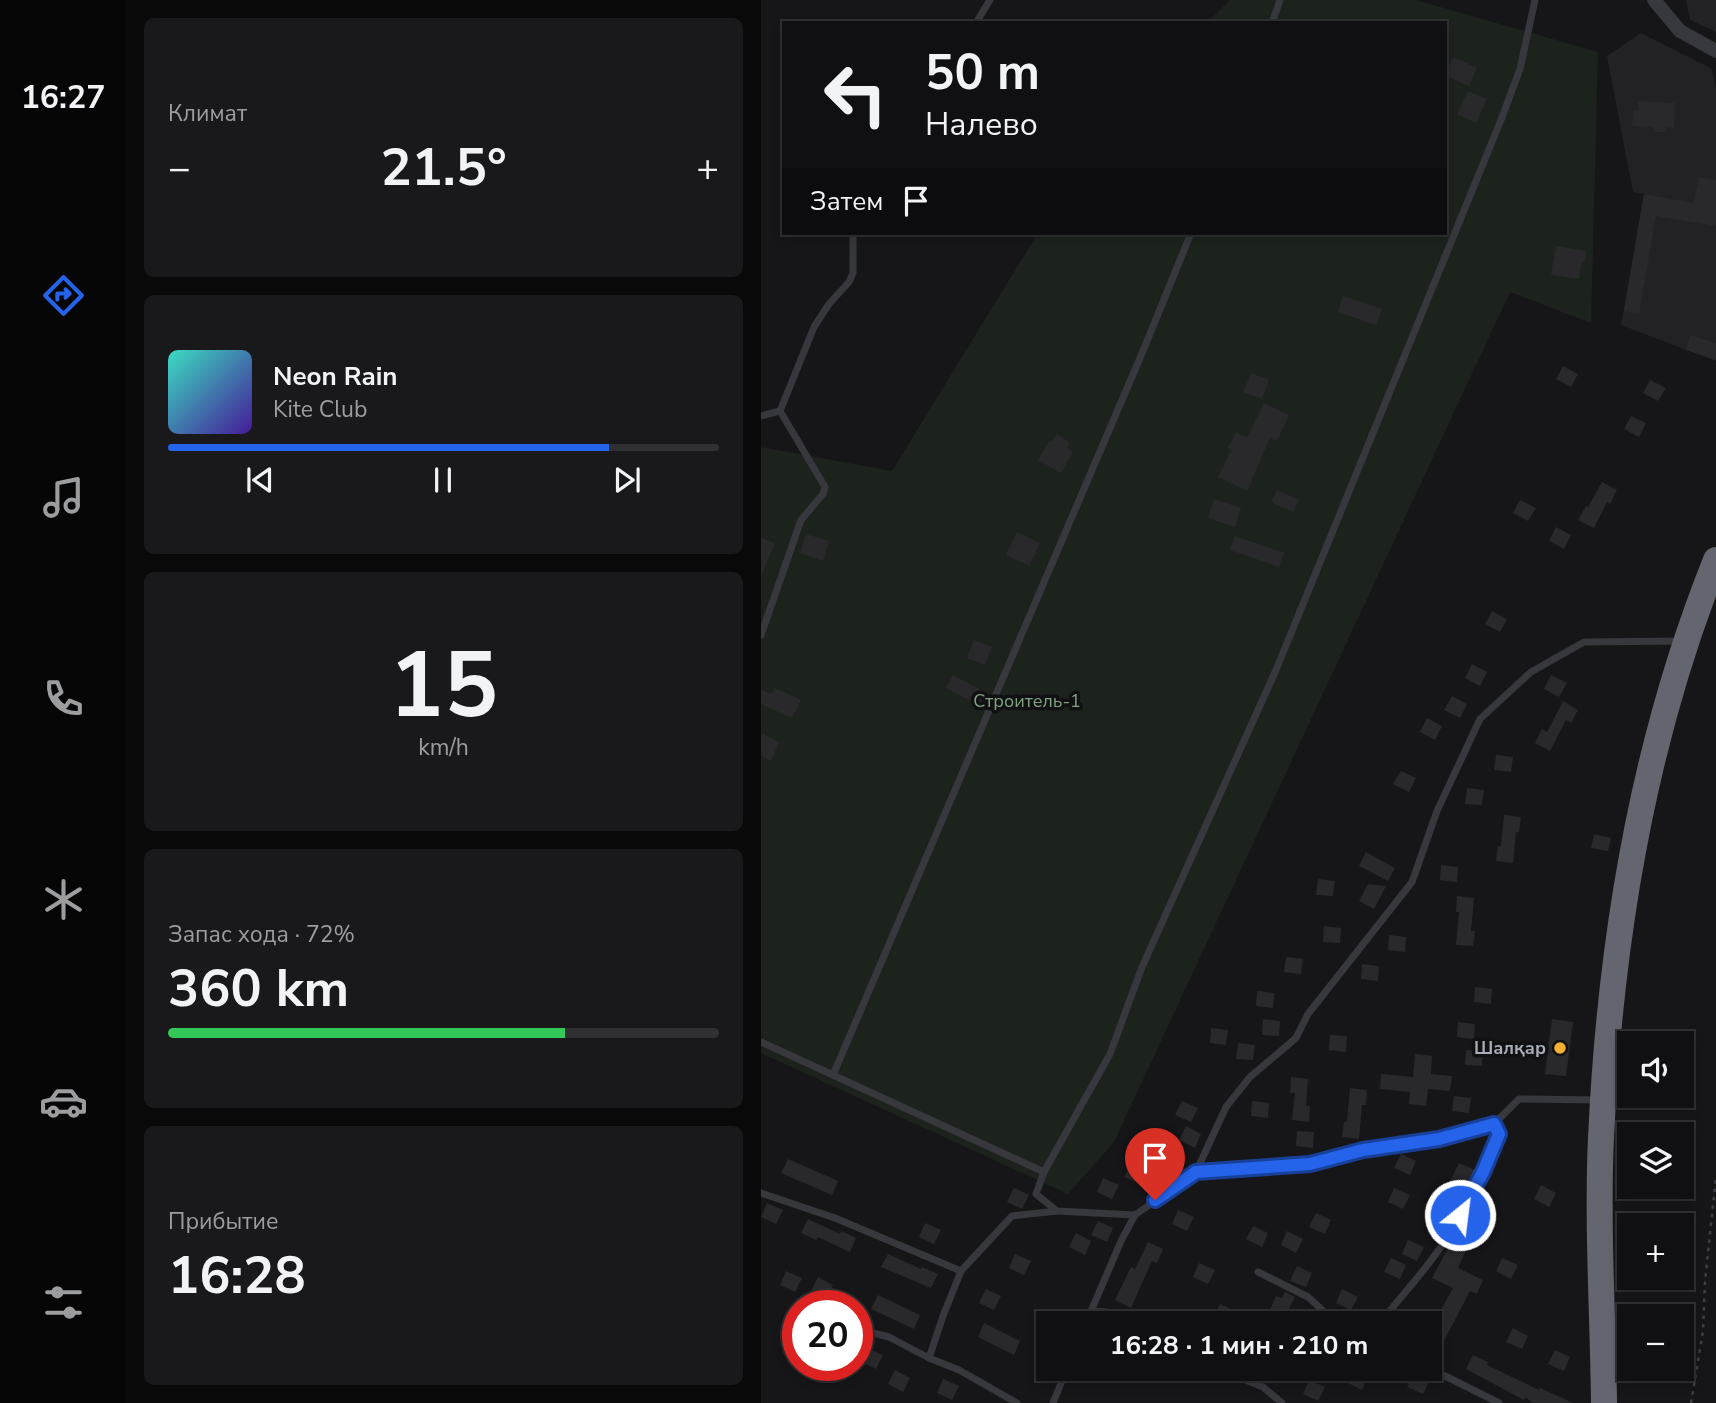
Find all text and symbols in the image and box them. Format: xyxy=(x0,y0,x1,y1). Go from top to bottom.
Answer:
text: 50 m xyxy=(925,39,1040,106)
icon: left xyxy=(810,49,901,140)
text: 16:27 xyxy=(21,76,105,119)
text: Климат xyxy=(168,98,247,129)
text: Налево xyxy=(925,103,1038,146)
text: 21.5° xyxy=(380,132,507,203)
text: − xyxy=(168,143,191,194)
text: + xyxy=(696,143,719,194)
icon: arrive xyxy=(897,182,935,220)
text: Затем xyxy=(810,184,883,219)
icon: directions xyxy=(39,271,88,320)
text: Neon Rain xyxy=(273,359,398,394)
text: Kite Club xyxy=(273,394,367,425)
icon: previous xyxy=(241,461,279,499)
icon: pause xyxy=(424,461,462,499)
icon: next xyxy=(608,461,646,499)
icon: music xyxy=(39,473,88,522)
text: 15 xyxy=(389,624,498,748)
icon: phone xyxy=(39,674,88,723)
park label: Строитель-1 xyxy=(973,689,1081,713)
text: km/h xyxy=(418,732,469,763)
icon: climate xyxy=(39,875,88,924)
text: Запас хода · 72% xyxy=(168,919,355,950)
text: 360 km xyxy=(168,953,349,1024)
map controls xyxy=(1617,1031,1694,1381)
button: sound xyxy=(1617,1031,1694,1108)
place label: Шалқар xyxy=(1474,1036,1546,1060)
marker: Шалқар xyxy=(1552,1040,1568,1056)
icon: car xyxy=(39,1077,88,1126)
button: layers xyxy=(1617,1122,1694,1199)
pin xyxy=(1125,1128,1185,1200)
icon: arrive xyxy=(1136,1139,1174,1177)
position arrow xyxy=(1423,1178,1497,1252)
text: Прибытие xyxy=(168,1206,278,1237)
button: + xyxy=(1617,1213,1694,1290)
text: 16:28 xyxy=(168,1240,306,1311)
icon: filters xyxy=(39,1278,88,1327)
speed limit sign: 20 xyxy=(782,1290,873,1381)
button: − xyxy=(1617,1304,1694,1381)
text: 16:28 · 1 мин · 210 m xyxy=(1110,1328,1368,1363)

